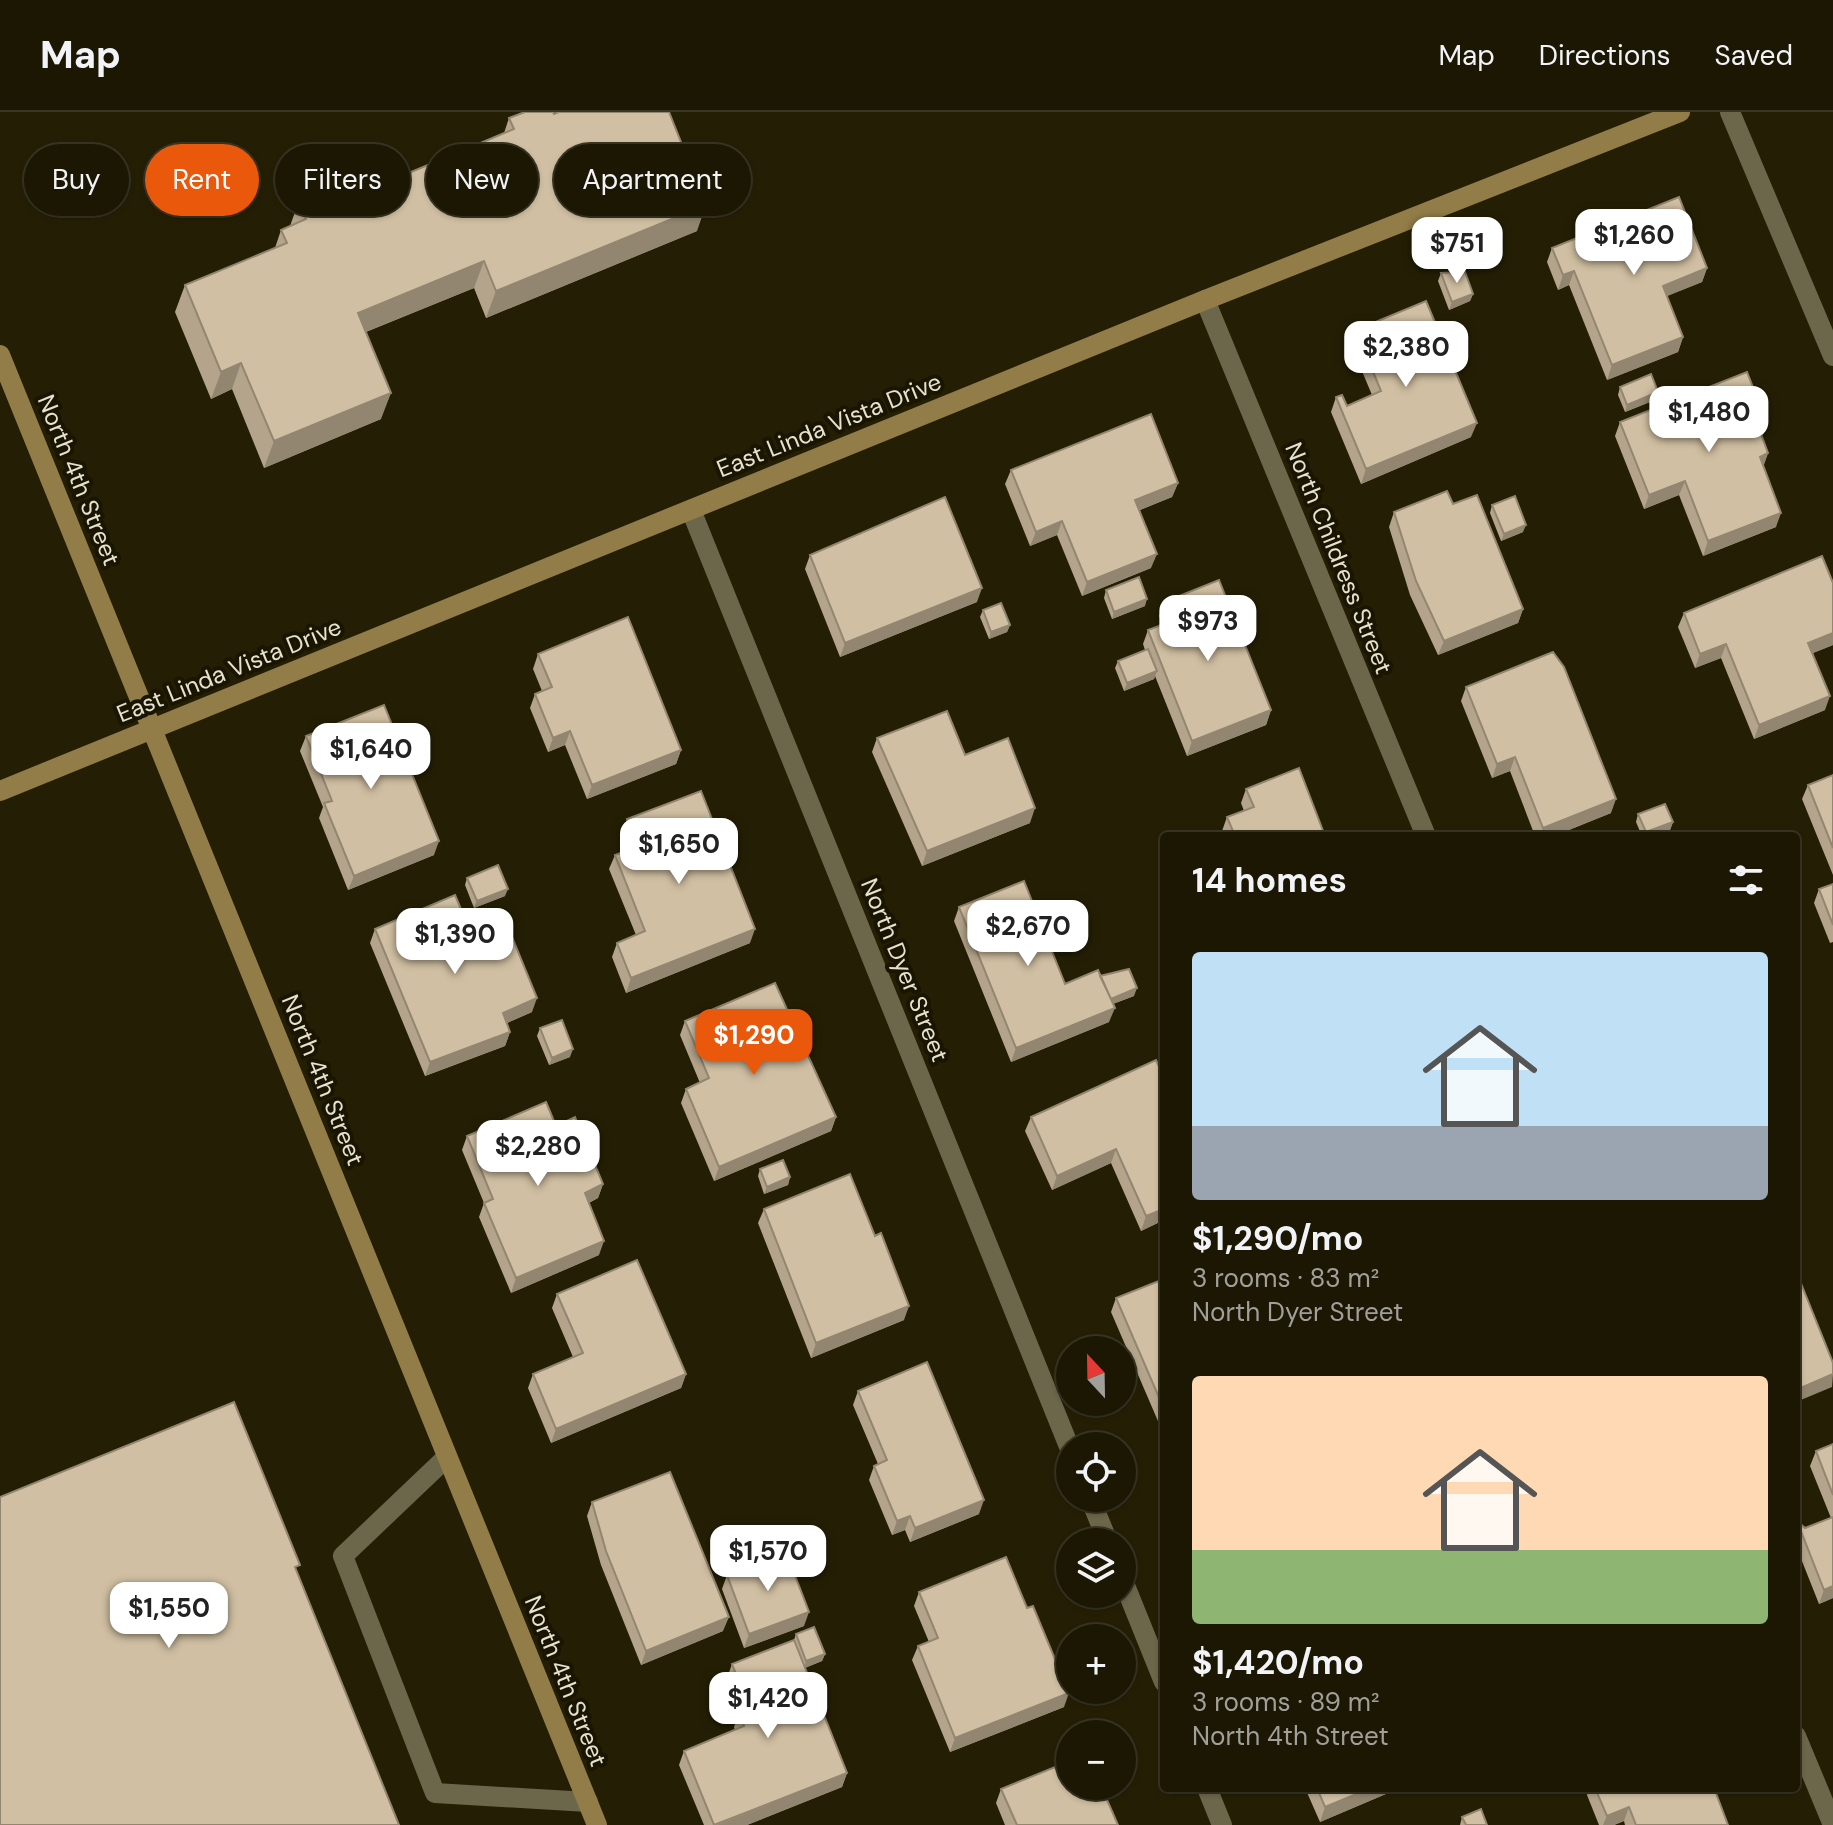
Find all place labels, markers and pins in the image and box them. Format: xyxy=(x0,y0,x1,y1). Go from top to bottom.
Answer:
pin: $1,260 xyxy=(1569,209,1699,277)
pin: $751 xyxy=(1410,217,1504,285)
pin: $2,380 xyxy=(1341,321,1471,389)
pin: $1,480 xyxy=(1644,386,1774,454)
pin: $973 xyxy=(1161,595,1255,663)
pin: $1,640 xyxy=(306,723,436,791)
pin: $1,650 xyxy=(614,818,744,886)
pin: $2,670 xyxy=(963,900,1093,968)
pin: $1,390 xyxy=(390,908,520,976)
pin: $1,290 xyxy=(689,1009,819,1077)
pin: $2,280 xyxy=(473,1120,603,1188)
pin: $1,570 xyxy=(703,1525,833,1593)
pin: $1,550 xyxy=(104,1582,234,1650)
pin: $1,420 xyxy=(703,1672,833,1740)

